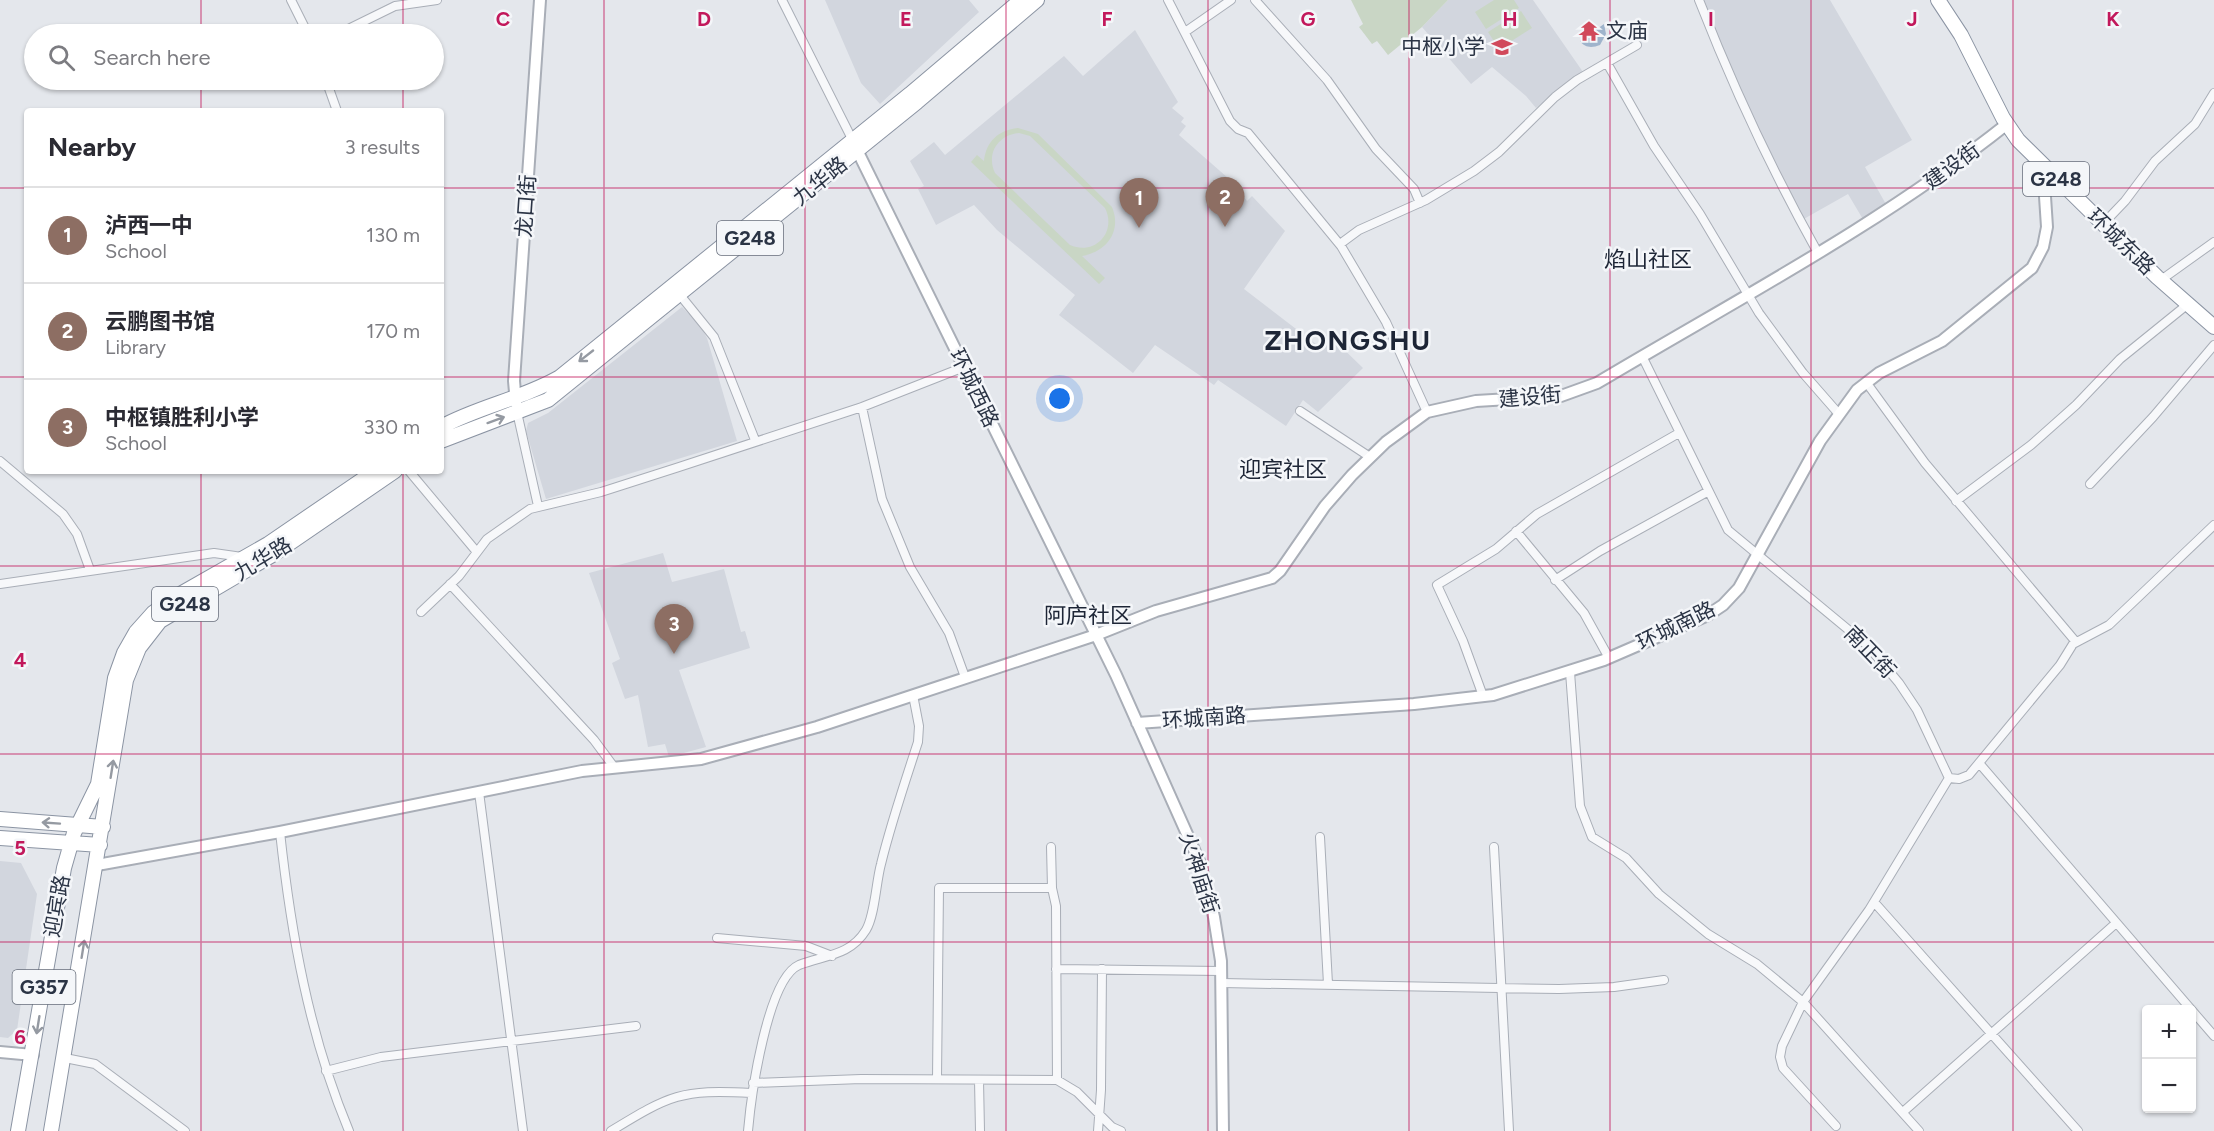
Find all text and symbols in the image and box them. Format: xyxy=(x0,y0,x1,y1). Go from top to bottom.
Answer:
text: C xyxy=(496,7,510,31)
text: D xyxy=(697,7,711,31)
text: E xyxy=(900,7,912,31)
text: F xyxy=(1101,7,1113,31)
text: G xyxy=(1301,7,1316,31)
text: H xyxy=(1503,7,1518,31)
text: I xyxy=(1708,7,1714,31)
text: J xyxy=(1906,7,1918,31)
text: K xyxy=(2106,7,2120,31)
place label: 文庙 xyxy=(1606,18,1648,43)
temple icon: 文庙 xyxy=(1577,19,1601,43)
search box xyxy=(24,24,444,90)
place label: 中枢小学 xyxy=(1401,34,1485,59)
school or university icon: 中枢小学 xyxy=(1490,35,1514,59)
icon: search xyxy=(45,41,78,74)
text: Search here xyxy=(93,44,211,71)
text: Nearby xyxy=(48,131,136,163)
text: 3 results xyxy=(345,135,420,159)
street label: 建设街 xyxy=(1919,137,1985,194)
street label: 九华路 xyxy=(787,151,852,210)
road number: G248 xyxy=(2023,162,2089,196)
street label: 龙口街 xyxy=(511,174,540,238)
pin: 1 xyxy=(1120,178,1158,228)
pin: 2 xyxy=(1206,178,1244,227)
street label: 环城东路 xyxy=(2082,203,2160,280)
text: 泸西一中 xyxy=(105,212,193,239)
road number: G248 xyxy=(717,221,783,255)
text: 1 xyxy=(63,223,72,247)
text: 130 m xyxy=(366,223,420,247)
text: School xyxy=(105,239,167,263)
district label: 焰山社区 xyxy=(1604,246,1692,273)
text: 云鹏图书馆 xyxy=(105,308,215,335)
text: 2 xyxy=(62,319,73,343)
text: 170 m xyxy=(366,319,420,343)
district label: ZHONGSHU xyxy=(1264,324,1432,357)
text: Library xyxy=(105,335,166,359)
street label: 环城西路 xyxy=(945,345,1004,431)
one-way arrow xyxy=(578,350,594,363)
street label: 建设街 xyxy=(1497,381,1562,412)
your location xyxy=(1045,384,1074,413)
text: 中枢镇胜利小学 xyxy=(105,404,259,431)
one-way arrow xyxy=(486,414,504,425)
text: 3 xyxy=(62,415,73,439)
text: 330 m xyxy=(363,415,420,439)
text: School xyxy=(105,431,167,455)
district label: 迎宾社区 xyxy=(1239,456,1327,483)
street label: 九华路 xyxy=(229,532,296,586)
road number: G248 xyxy=(152,587,218,621)
street label: 环城南路 xyxy=(1633,596,1719,655)
district label: 阿庐社区 xyxy=(1044,602,1132,629)
pin: 3 xyxy=(654,604,694,654)
street label: 南正街 xyxy=(1839,620,1901,683)
text: 4 xyxy=(14,648,27,672)
street label: 环城南路 xyxy=(1161,702,1247,733)
one-way arrow xyxy=(107,760,118,779)
one-way arrow xyxy=(42,817,62,828)
street label: 火神庙街 xyxy=(1175,829,1224,917)
text: 5 xyxy=(14,836,26,860)
street label: 迎宾路 xyxy=(39,873,74,939)
one-way arrow xyxy=(77,940,88,960)
road number: G357 xyxy=(12,970,76,1004)
map controls xyxy=(2142,1005,2196,1113)
button: + xyxy=(2142,1005,2196,1059)
one-way arrow xyxy=(32,1014,43,1034)
text: 6 xyxy=(14,1025,26,1049)
button: − xyxy=(2142,1059,2196,1113)

